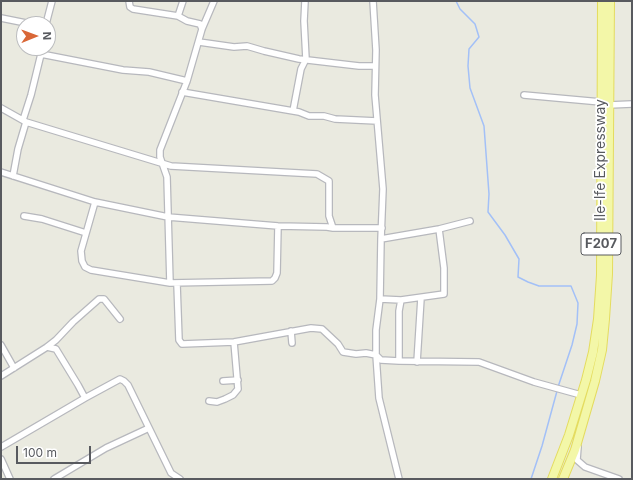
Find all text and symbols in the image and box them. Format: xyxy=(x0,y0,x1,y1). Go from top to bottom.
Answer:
north arrow xyxy=(16,16,56,56)
text: N xyxy=(40,31,54,40)
street label: Ile-Ife Expressway xyxy=(593,99,609,221)
road number: F207 xyxy=(581,233,621,255)
scale bar xyxy=(18,438,93,464)
text: 100 m xyxy=(23,445,57,460)

